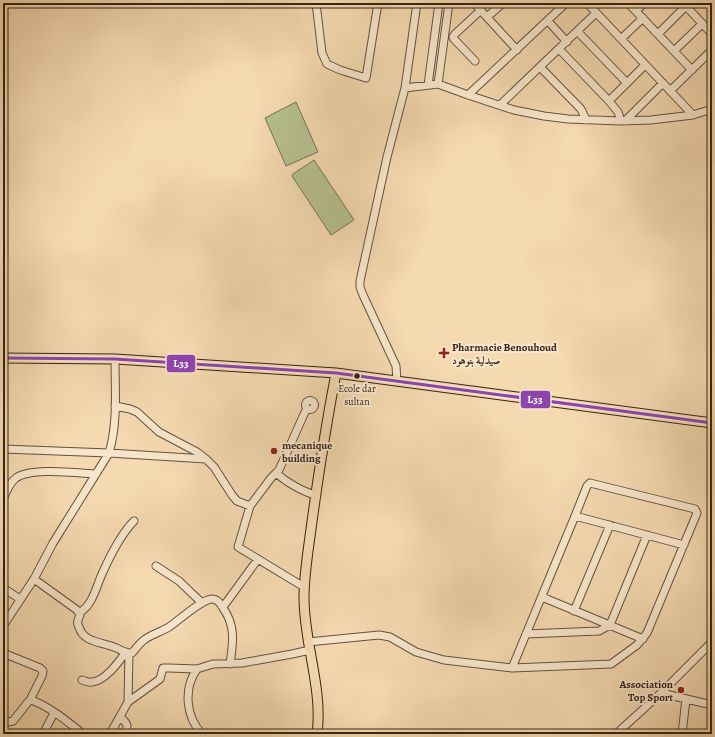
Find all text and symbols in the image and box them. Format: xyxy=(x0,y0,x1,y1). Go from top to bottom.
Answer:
place label: Pharmacie Benouhoud صيدلية بنوهود xyxy=(452,340,557,368)
marker: Pharmacie Benouhoud صيدلية بنوهود xyxy=(439,348,449,358)
line badge: L33 xyxy=(166,354,196,373)
text: L33 xyxy=(173,356,189,371)
marker: Ecole dar sultan xyxy=(352,371,362,381)
place label: Ecole dar sultan xyxy=(338,382,376,408)
line badge: L33 xyxy=(520,390,551,409)
text: L33 xyxy=(527,392,543,407)
place label: mecanique building xyxy=(281,438,332,466)
marker: mecanique building xyxy=(269,446,279,456)
place label: Association Top Sport xyxy=(618,677,673,705)
marker: Association Top Sport xyxy=(676,685,686,695)

